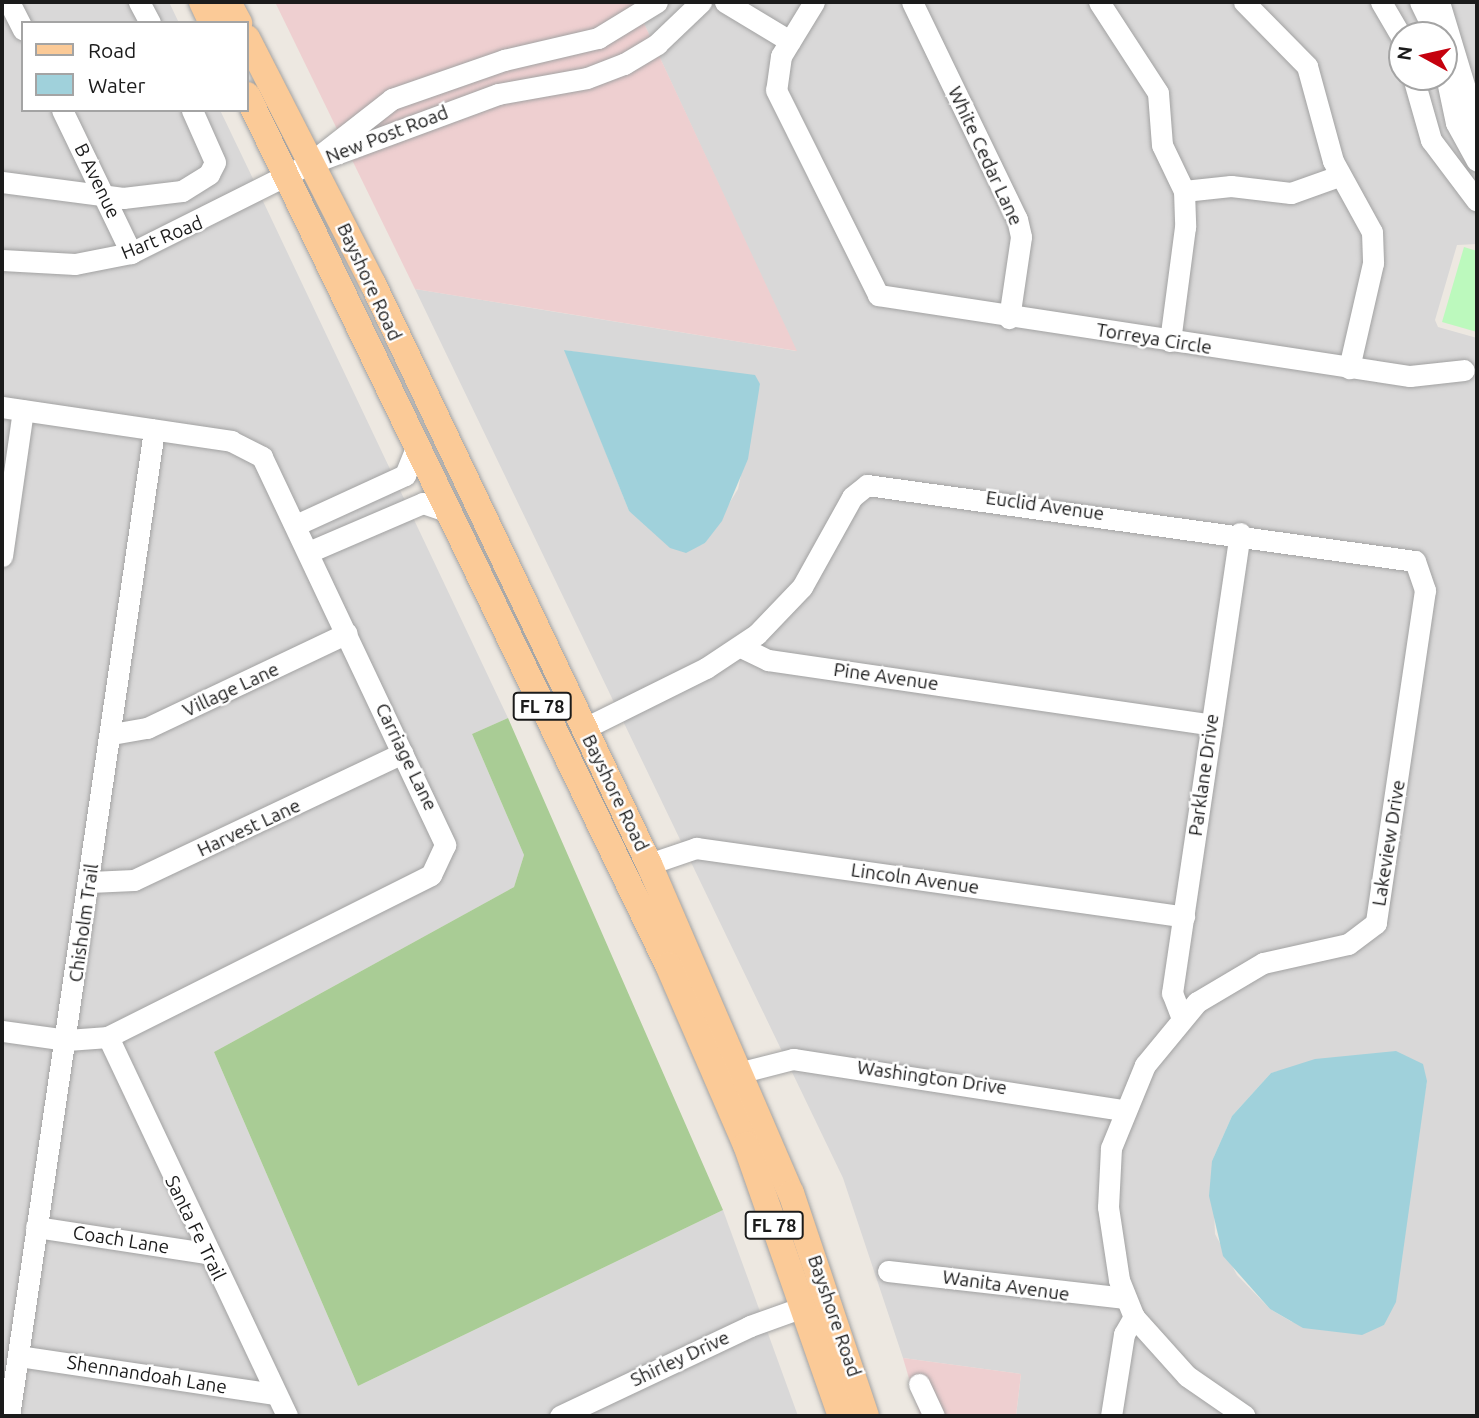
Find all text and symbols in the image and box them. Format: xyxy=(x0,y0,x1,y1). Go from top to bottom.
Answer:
legend xyxy=(21,21,248,112)
north arrow xyxy=(1388,21,1458,91)
text: Road xyxy=(88,38,136,62)
text: N xyxy=(1392,45,1416,62)
text: Water xyxy=(88,73,146,97)
street label: White Cedar Lane xyxy=(943,83,1027,229)
street label: New Post Road xyxy=(323,101,451,169)
street label: B Avenue xyxy=(69,140,125,222)
street label: Hart Road xyxy=(118,211,206,265)
street label: Bayshore Road xyxy=(332,220,406,344)
street label: Torreya Circle xyxy=(1095,319,1213,359)
street label: Euclid Avenue xyxy=(984,486,1106,526)
street label: Village Lane xyxy=(179,658,283,722)
street label: Pine Avenue xyxy=(832,658,940,696)
road number: FL 78 xyxy=(512,692,572,720)
street label: Carriage Lane xyxy=(370,700,442,814)
street label: Parklane Drive xyxy=(1184,712,1224,838)
street label: Bayshore Road xyxy=(577,731,653,855)
street label: Lakeview Drive xyxy=(1368,778,1410,908)
street label: Harvest Lane xyxy=(194,794,304,862)
street label: Lincoln Avenue xyxy=(849,859,981,899)
street label: Chisholm Trail xyxy=(64,862,104,984)
street label: Washington Drive xyxy=(856,1056,1008,1100)
street label: Santa Fe Trail xyxy=(160,1172,230,1284)
road number: FL 78 xyxy=(744,1210,804,1240)
street label: Coach Lane xyxy=(71,1221,171,1259)
street label: Bayshore Road xyxy=(803,1252,865,1380)
street label: Wanita Avenue xyxy=(941,1266,1071,1306)
street label: Shirley Drive xyxy=(627,1326,733,1392)
street label: Shennandoah Lane xyxy=(65,1351,229,1399)

